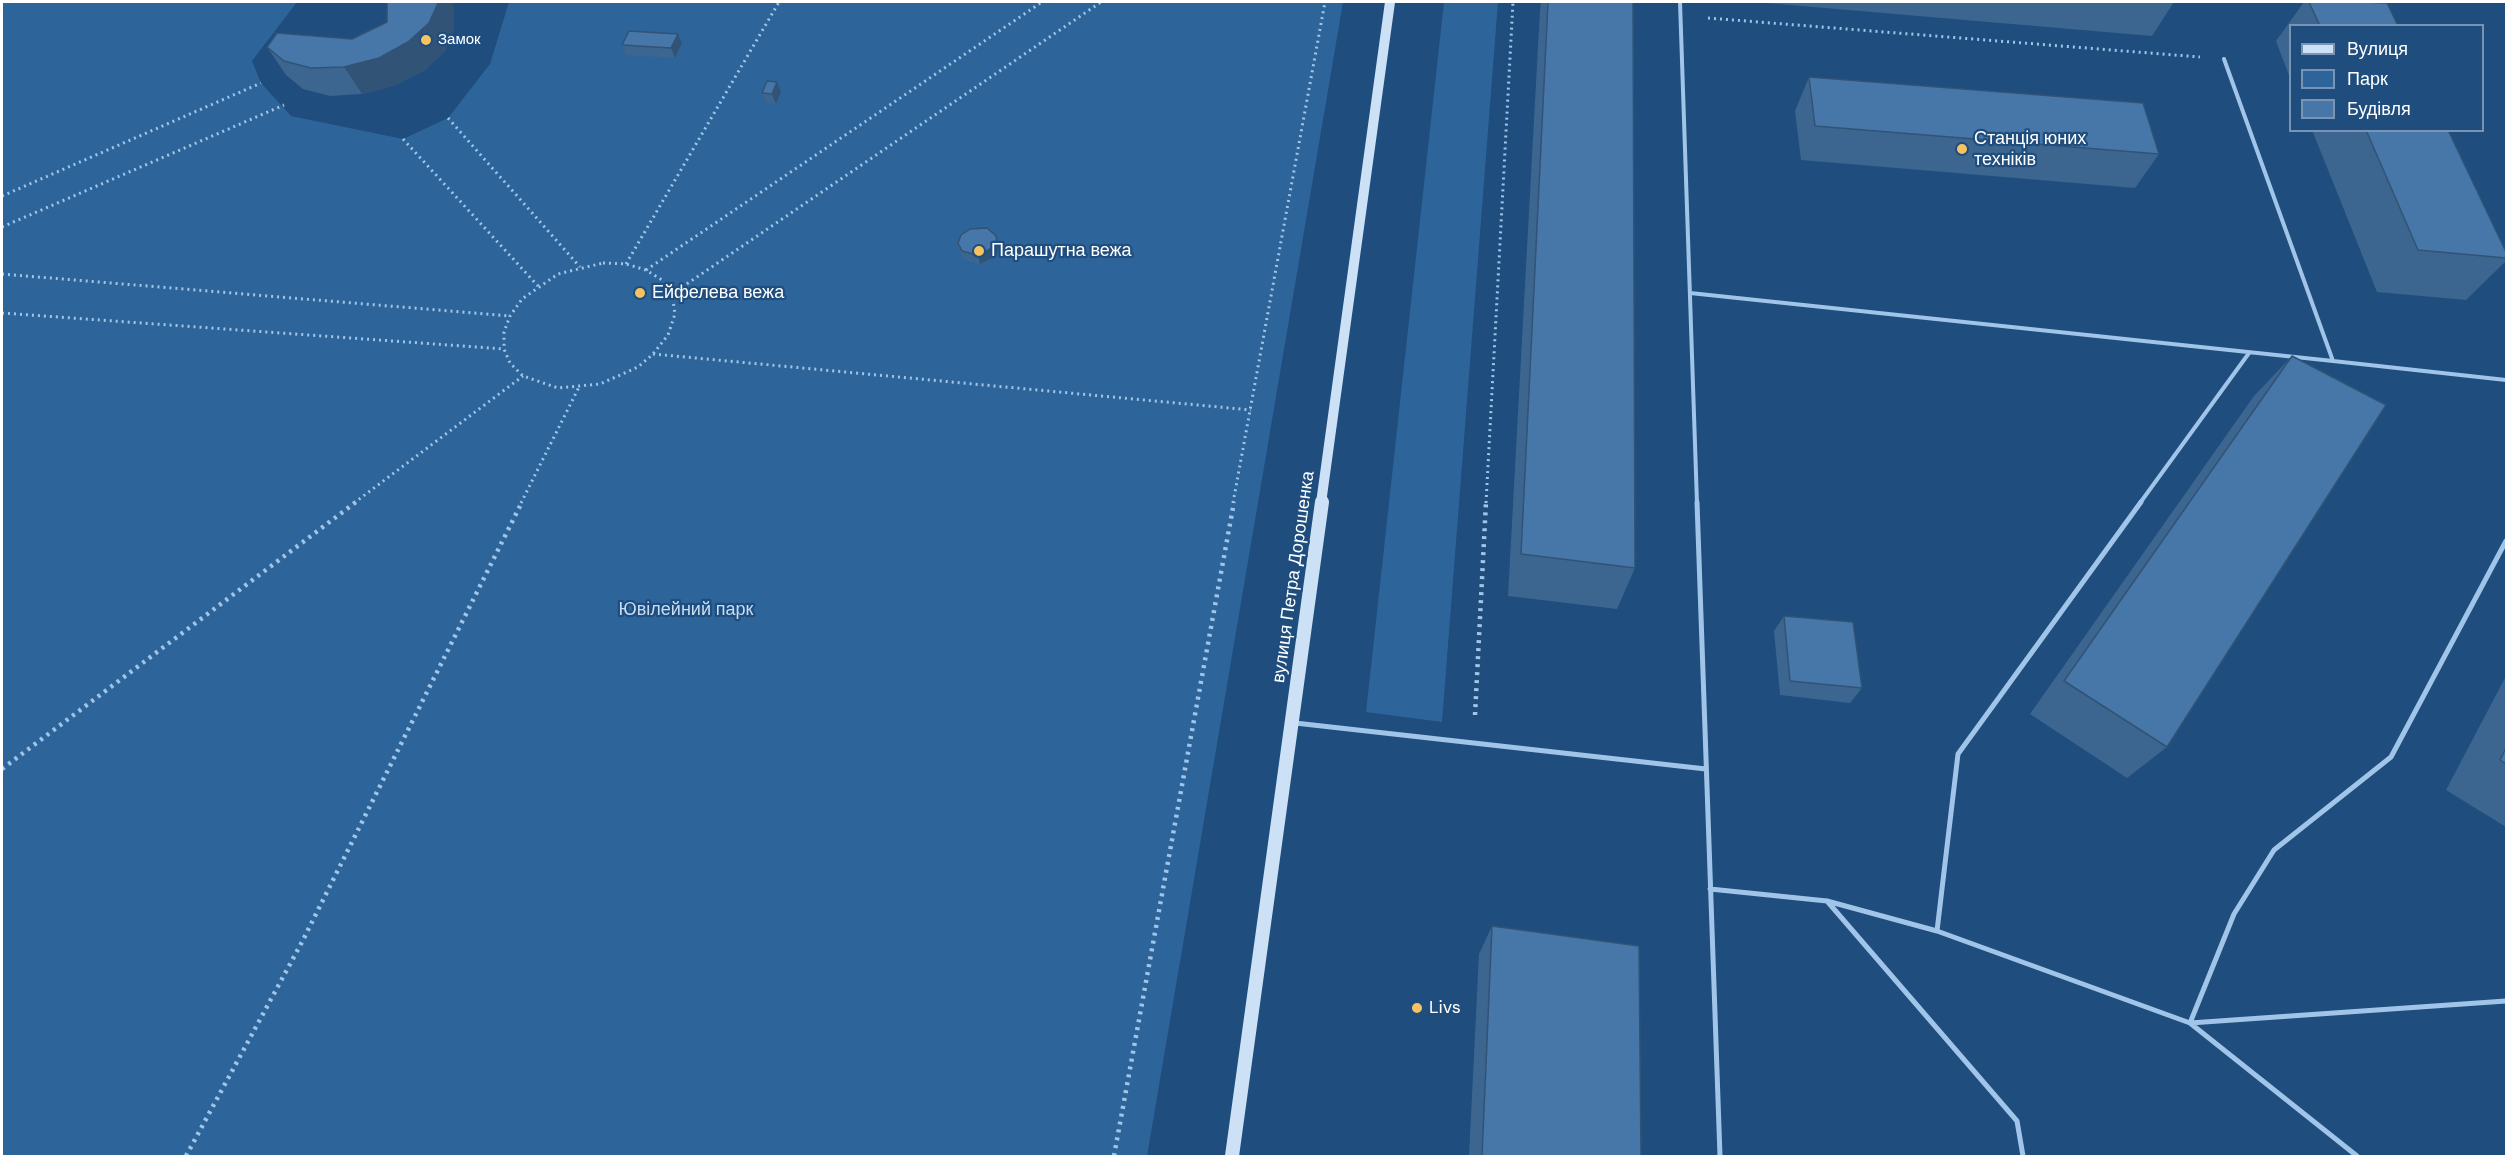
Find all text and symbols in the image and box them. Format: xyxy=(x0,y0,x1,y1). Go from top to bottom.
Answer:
legend xyxy=(2289,24,2484,132)
place label: Замок xyxy=(438,31,481,49)
marker: Замок xyxy=(419,33,433,47)
text: Вулиця xyxy=(2347,37,2408,61)
text: Парк xyxy=(2347,67,2388,91)
text: Будівля xyxy=(2347,97,2411,121)
place label: Станція юних техніків xyxy=(1974,128,2086,170)
marker: Станція юних техніків xyxy=(1955,142,1969,156)
place label: Парашутна вежа xyxy=(991,240,1132,262)
marker: Парашутна вежа xyxy=(972,244,986,258)
place label: Ейфелева вежа xyxy=(652,282,784,304)
marker: Ейфелева вежа xyxy=(633,286,647,300)
street label: вулиця Петра Дорошенка xyxy=(1268,470,1320,684)
park label: Ювілейний парк xyxy=(619,599,753,621)
place label: Livs xyxy=(1429,997,1461,1019)
marker: Livs xyxy=(1410,1001,1424,1015)

